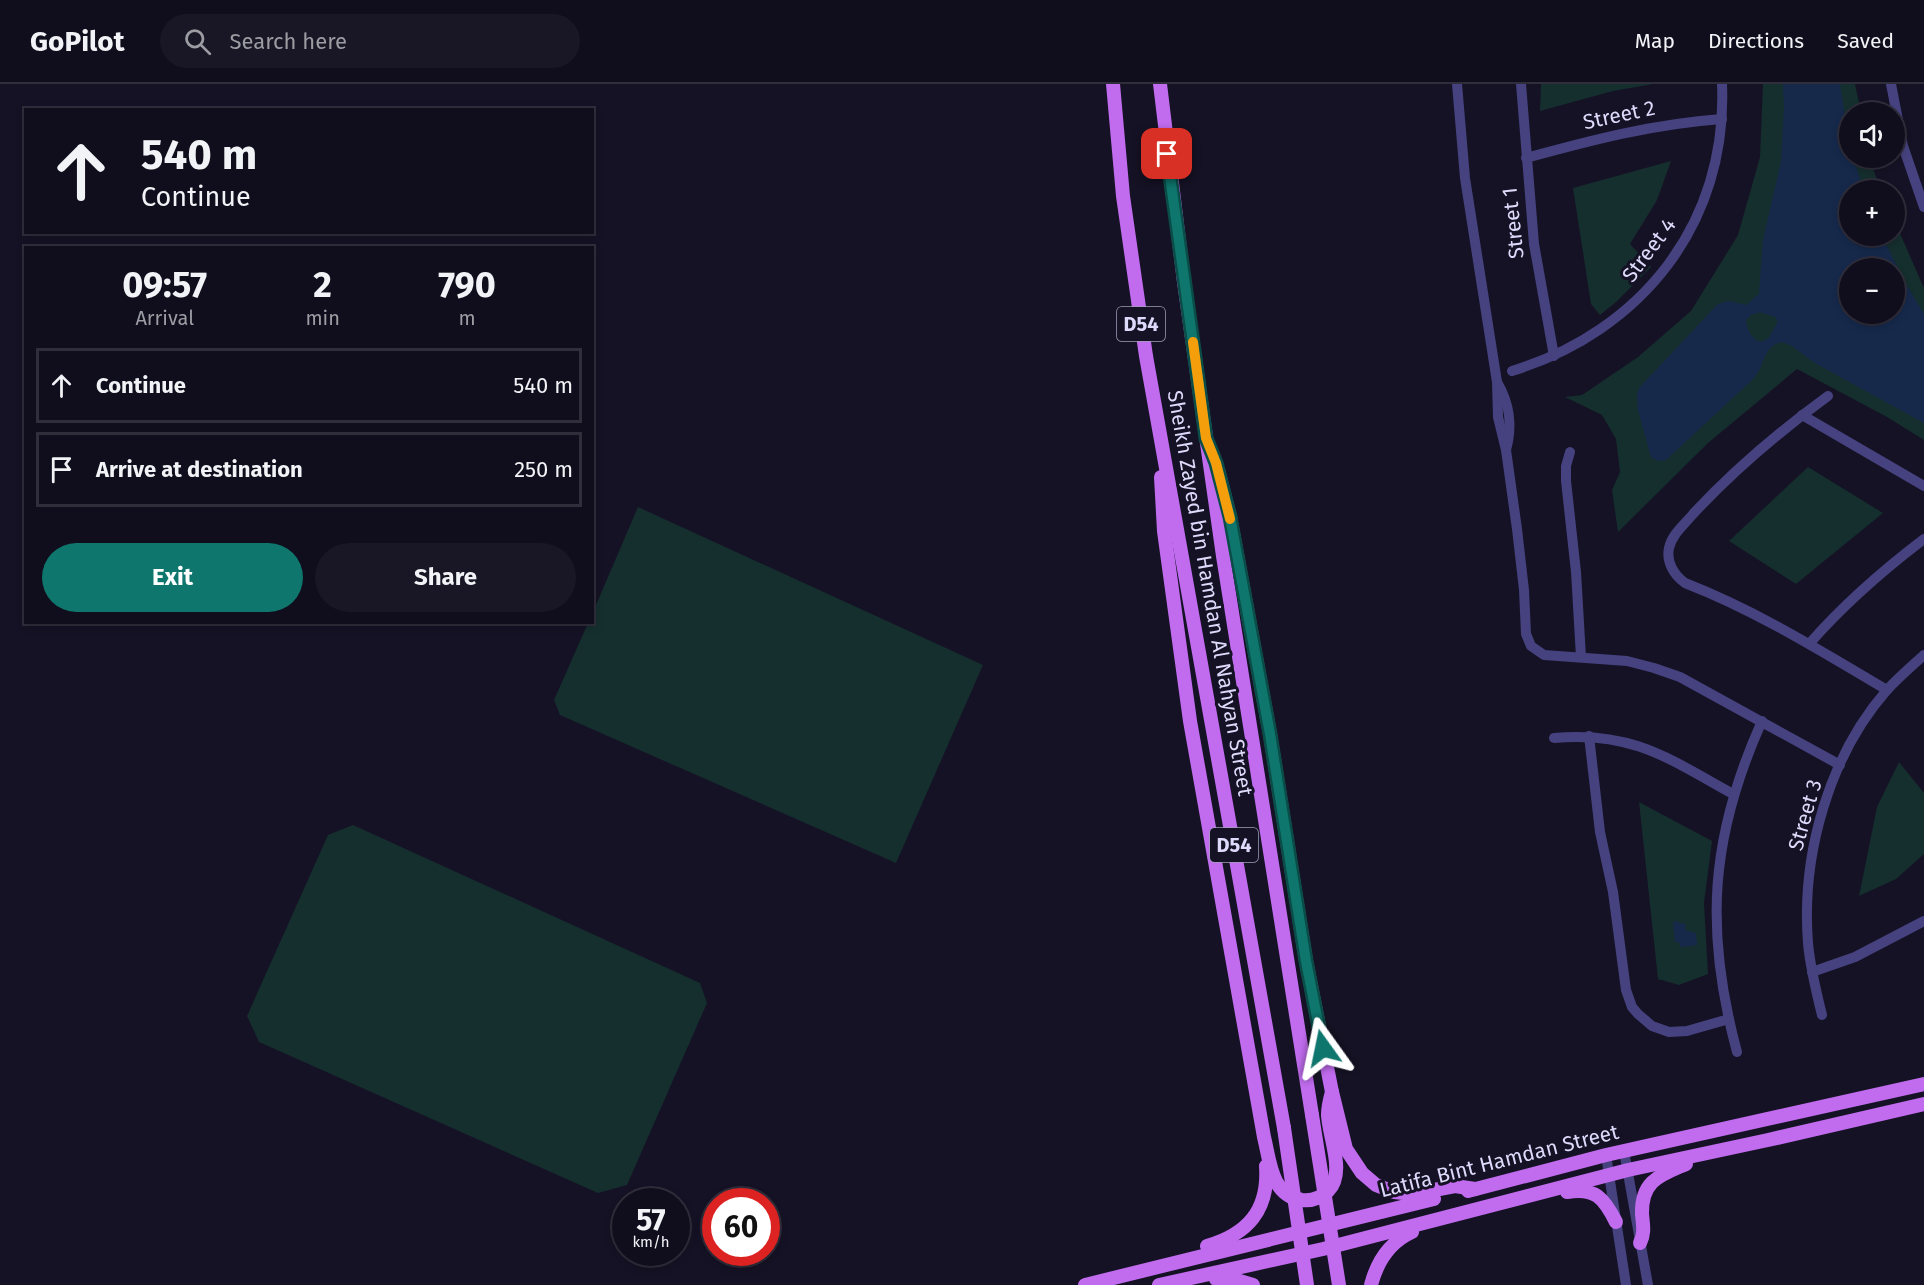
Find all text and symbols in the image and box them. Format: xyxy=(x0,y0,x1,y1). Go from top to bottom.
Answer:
search box xyxy=(160,14,580,68)
text: GoPilot xyxy=(30,25,124,58)
icon: search xyxy=(181,25,214,58)
text: Search here xyxy=(229,28,347,55)
text: Map xyxy=(1635,28,1675,54)
text: Directions xyxy=(1708,28,1804,54)
text: Saved xyxy=(1837,28,1894,54)
street label: Street 2 xyxy=(1581,95,1657,135)
map controls xyxy=(1839,102,1905,324)
button: sound xyxy=(1839,102,1905,168)
pin xyxy=(1141,128,1192,179)
text: 540 m xyxy=(141,130,257,180)
icon: ahead xyxy=(42,132,120,210)
icon: arrive xyxy=(1150,137,1183,170)
button: + xyxy=(1839,180,1905,246)
text: Continue xyxy=(141,181,251,213)
street label: Street 1 xyxy=(1496,186,1530,260)
street label: Street 4 xyxy=(1616,213,1682,287)
button: − xyxy=(1839,258,1905,324)
text: 09:57 xyxy=(122,263,207,307)
text: 2 xyxy=(313,263,332,307)
text: 790 xyxy=(438,263,496,307)
text: Arrival xyxy=(135,306,194,330)
text: min xyxy=(305,306,340,330)
text: m xyxy=(458,306,476,330)
road number: D54 xyxy=(1117,307,1165,341)
icon: ahead xyxy=(45,369,78,402)
text: Continue xyxy=(96,372,186,399)
text: 540 m xyxy=(513,372,573,399)
street label: Sheikh Zayed bin Hamdan Al Nahyan Street xyxy=(1162,388,1259,798)
icon: arrive xyxy=(45,453,78,486)
text: Arrive at destination xyxy=(96,456,303,483)
text: 250 m xyxy=(514,456,573,483)
button: Exit xyxy=(42,543,303,612)
button: Share xyxy=(315,543,576,612)
street label: Street 3 xyxy=(1782,776,1828,854)
road number: D54 xyxy=(1210,828,1258,862)
position arrow xyxy=(1291,1016,1355,1080)
street label: Latifa Bint Hamdan Street xyxy=(1377,1119,1622,1203)
speed limit sign: 60 xyxy=(702,1188,780,1266)
text: 57 xyxy=(636,1202,666,1238)
text: km/h xyxy=(632,1233,670,1251)

